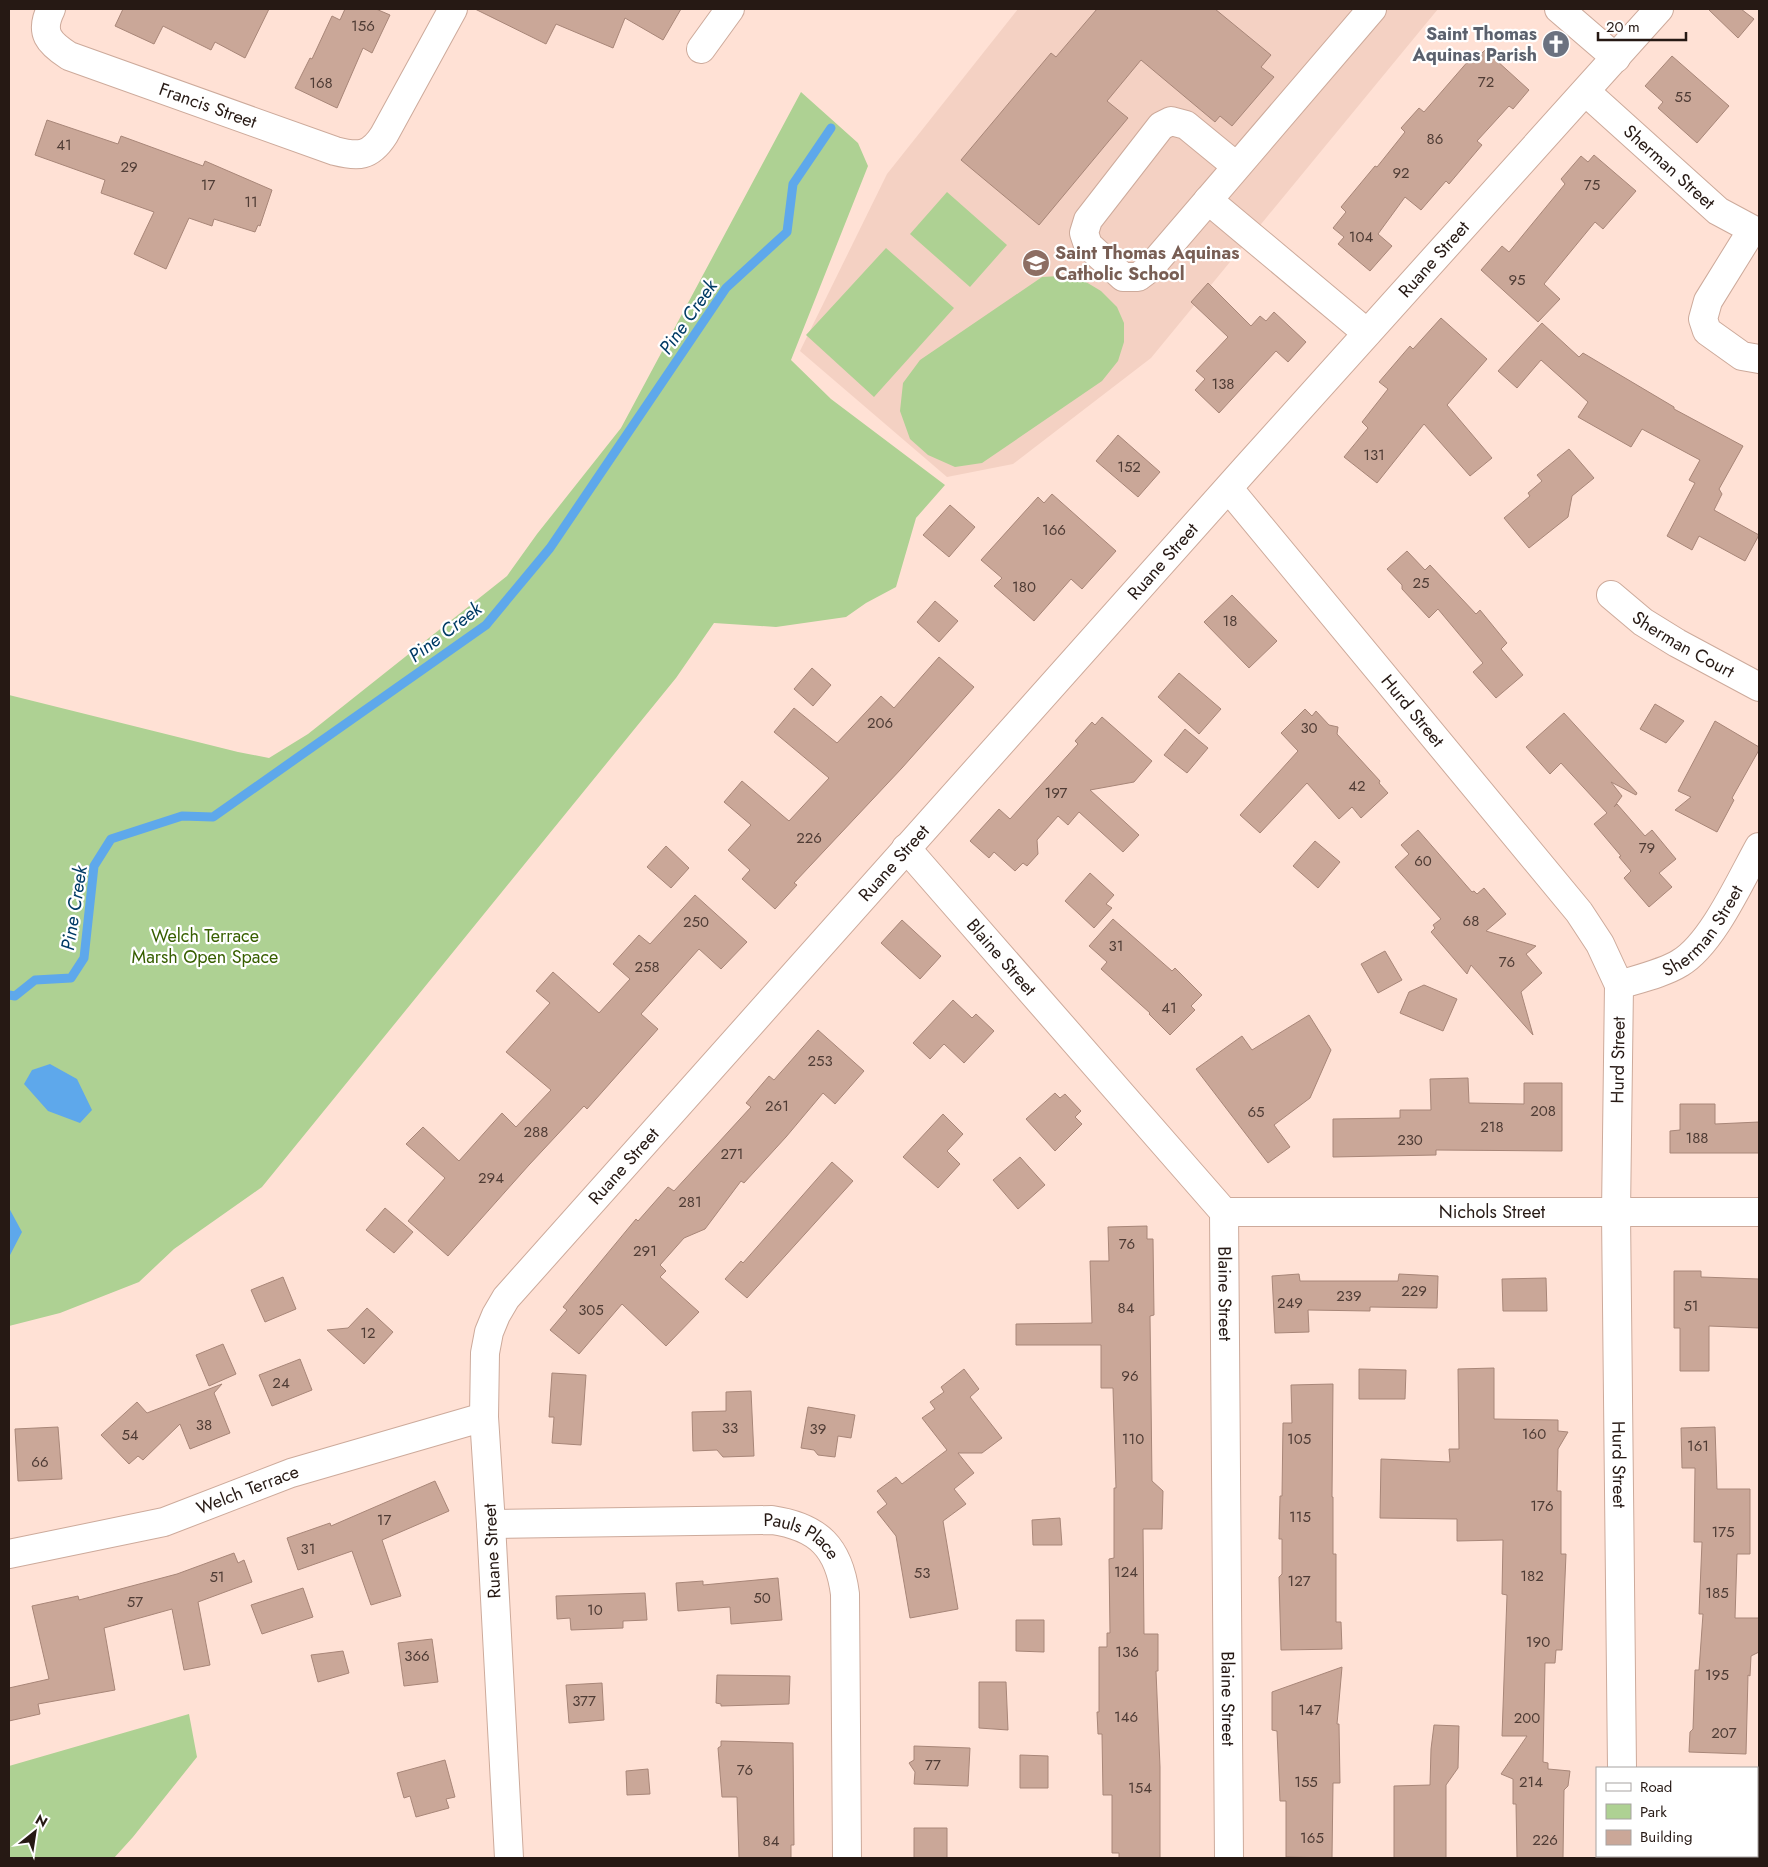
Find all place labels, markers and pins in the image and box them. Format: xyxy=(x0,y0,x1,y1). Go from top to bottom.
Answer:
place label: Saint Thomas Aquinas Parish xyxy=(1411,21,1537,68)
church icon: Saint Thomas Aquinas Parish xyxy=(1541,29,1571,59)
place label: Saint Thomas Aquinas Catholic School xyxy=(1055,240,1239,287)
school or university icon: Saint Thomas Aquinas Catholic School xyxy=(1021,248,1051,278)

